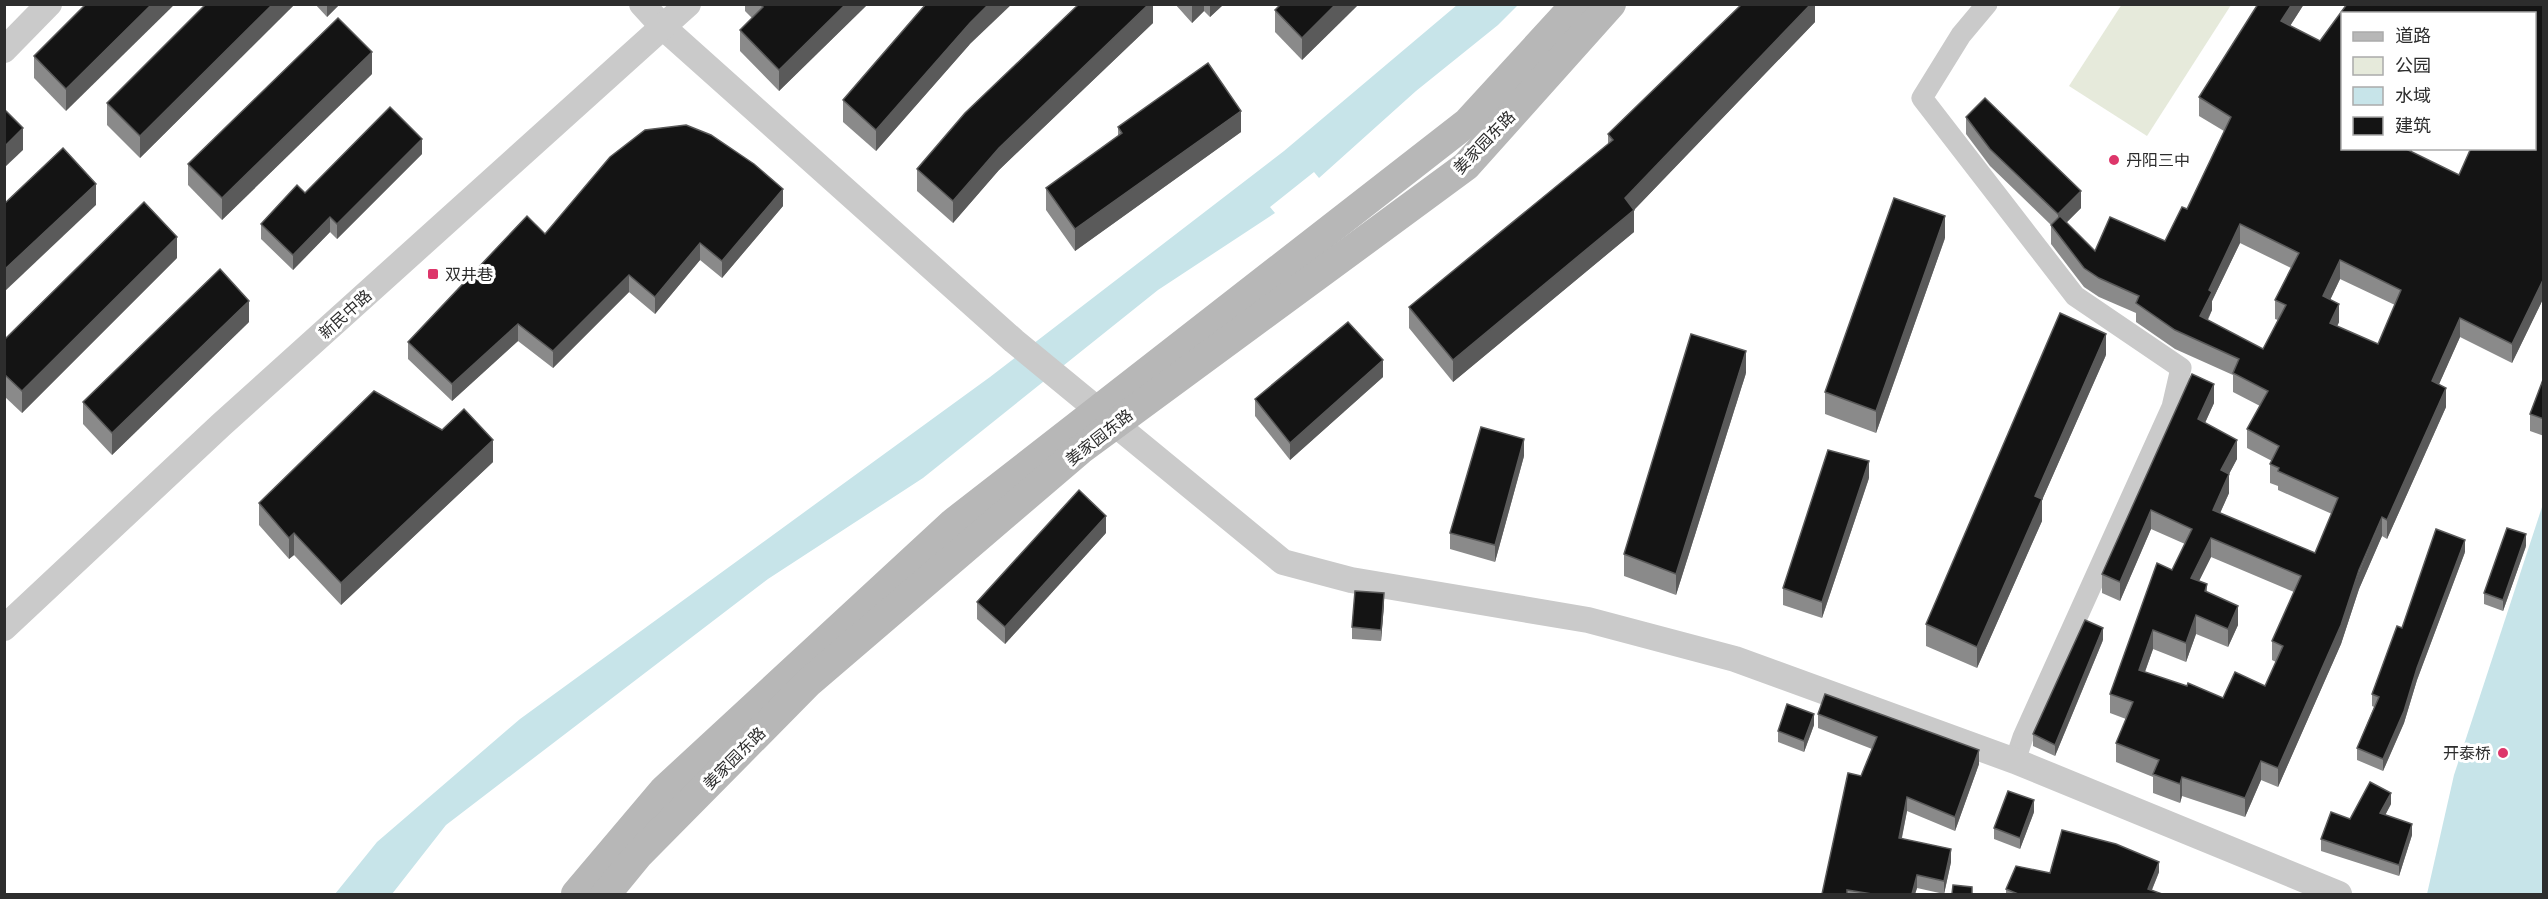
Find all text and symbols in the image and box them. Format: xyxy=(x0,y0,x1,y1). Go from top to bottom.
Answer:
legend xyxy=(2341,12,2536,150)
text: 道路 xyxy=(2395,24,2431,47)
text: 公园 xyxy=(2395,54,2431,77)
text: 水域 xyxy=(2395,84,2431,107)
street label: 姜家园东路 xyxy=(1449,106,1519,178)
text: 建筑 xyxy=(2395,114,2431,137)
place label: 丹阳三中 xyxy=(2126,150,2190,170)
marker: 丹阳三中 xyxy=(2107,153,2121,167)
place label: 双井巷 xyxy=(445,264,493,284)
marker: 双井巷 xyxy=(426,267,440,281)
street label: 新民中路 xyxy=(315,285,375,343)
street label: 姜家园东路 xyxy=(1061,404,1137,470)
street label: 姜家园东路 xyxy=(699,723,769,793)
place label: 开泰桥 xyxy=(2443,743,2491,763)
marker: 开泰桥 xyxy=(2496,746,2510,760)

